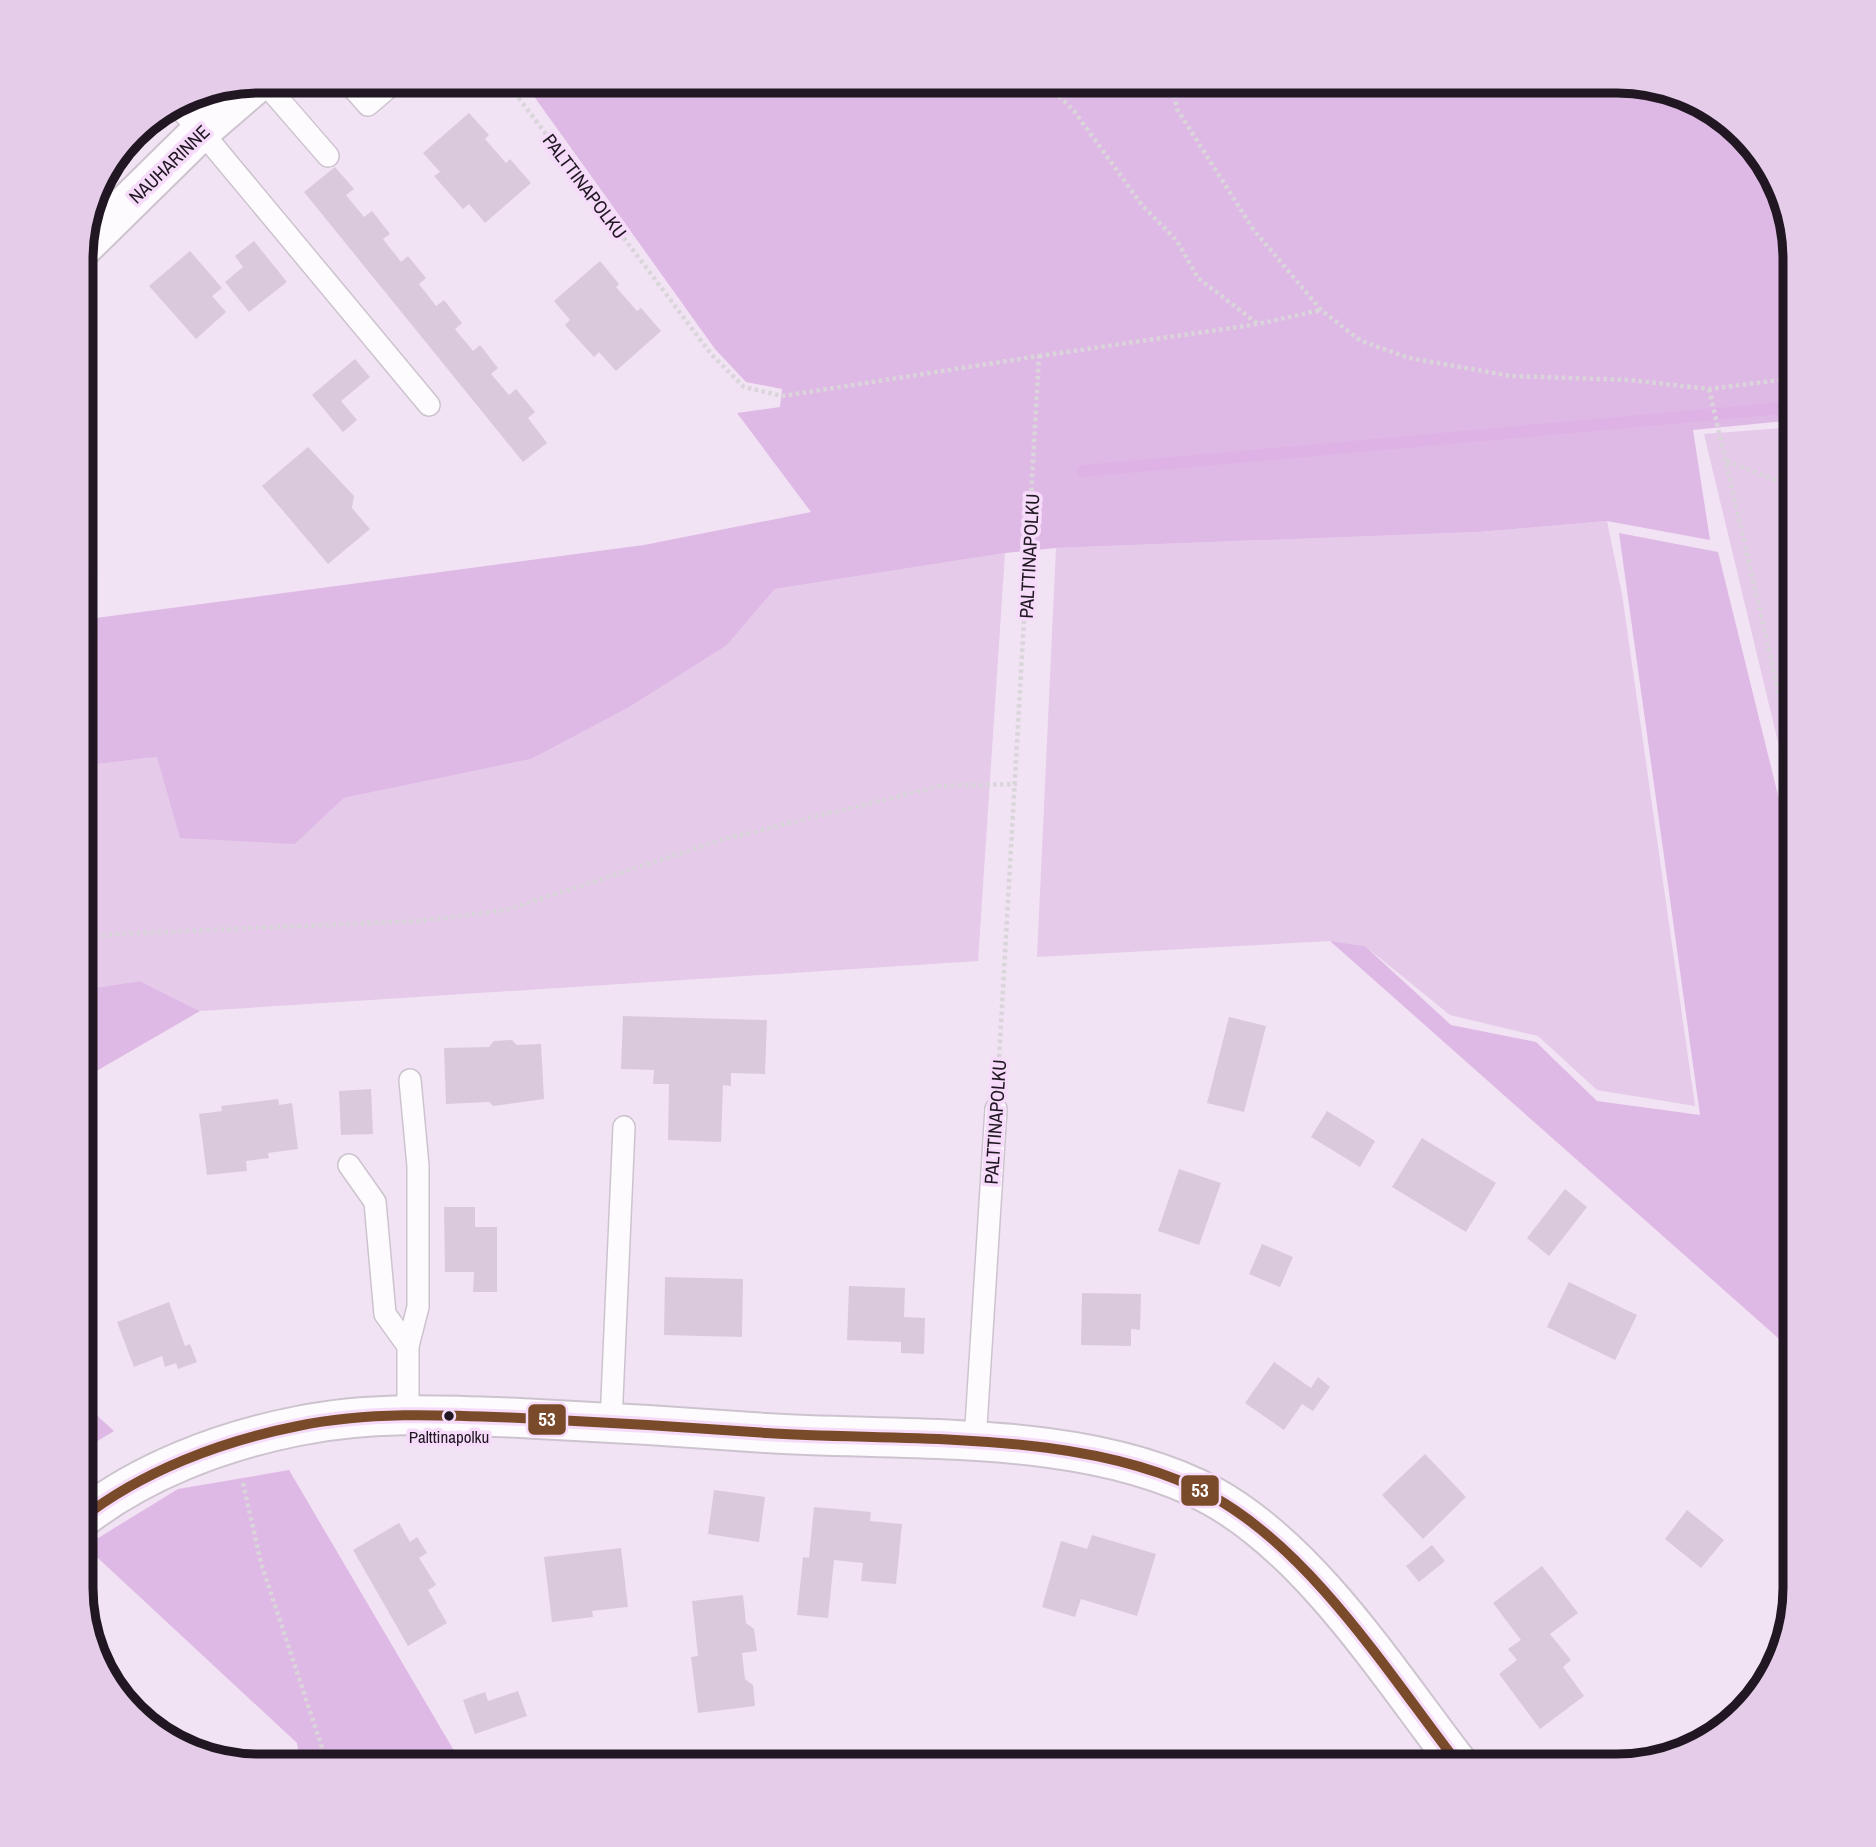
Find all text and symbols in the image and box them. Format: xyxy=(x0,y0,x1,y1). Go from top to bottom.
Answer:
street label: NAUHARINNE xyxy=(123,119,215,209)
street label: PALTTINAPOLKU xyxy=(537,128,633,244)
street label: PALTTINAPOLKU xyxy=(1013,493,1045,619)
street label: PALTTINAPOLKU xyxy=(978,1059,1012,1185)
line badge: 53 xyxy=(527,1403,567,1436)
text: 53 xyxy=(538,1406,556,1432)
marker: Palttinapolku xyxy=(442,1409,456,1423)
place label: Palttinapolku xyxy=(409,1425,489,1448)
line badge: 53 xyxy=(1180,1474,1220,1507)
text: 53 xyxy=(1191,1477,1209,1503)

